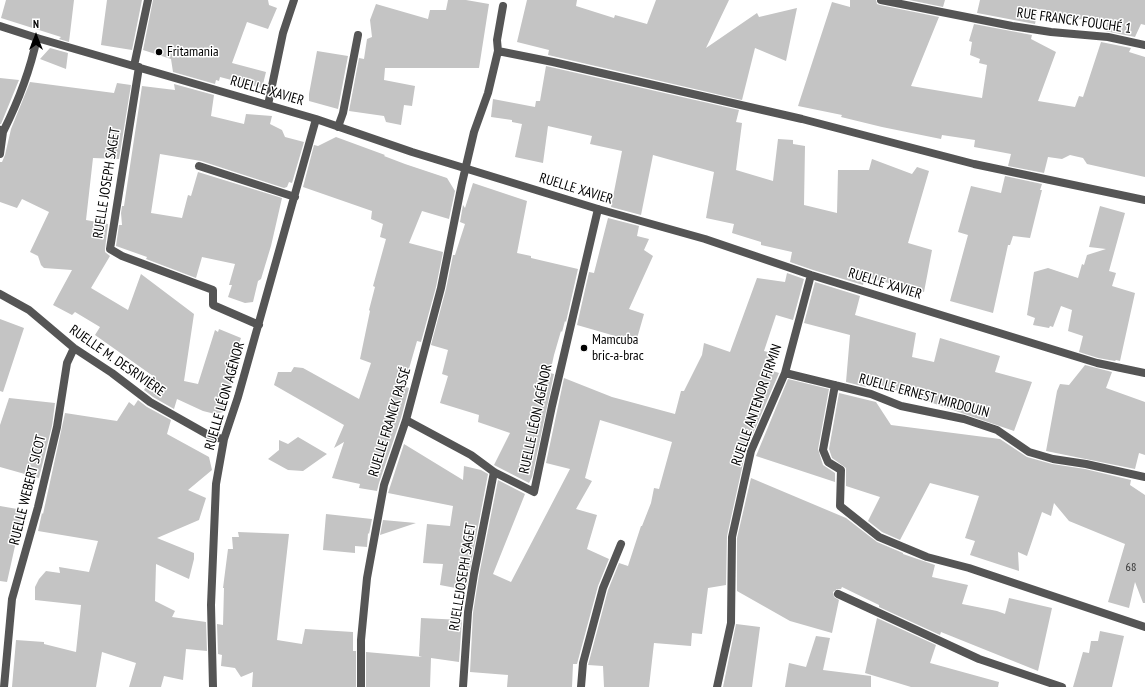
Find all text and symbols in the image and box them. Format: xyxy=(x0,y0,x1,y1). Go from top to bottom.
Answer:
street label: RUE FRANCK FOUCHÉ 1 xyxy=(1016,5,1132,37)
north arrow xyxy=(16,16,56,56)
text: N xyxy=(33,17,39,31)
place label: Fritamania xyxy=(167,44,219,60)
marker: Fritamania xyxy=(154,47,164,57)
street label: RUELLE XAVIER xyxy=(228,72,306,110)
street label: RUELLE JOSEPH SAGET xyxy=(90,126,124,240)
street label: RUELLE XAVIER xyxy=(537,170,615,208)
street label: RUELLE XAVIER xyxy=(846,265,924,303)
street label: RUELLE M. DESRIVIÈRE xyxy=(66,322,168,400)
place label: Mamcuba bric-a-brac xyxy=(592,332,644,364)
street label: RUELLE LÉON AGÉNOR xyxy=(202,340,248,452)
street label: RUELLE ANTENOR FIRMIN xyxy=(728,342,786,468)
marker: Mamcuba bric-a-brac xyxy=(579,343,589,353)
street label: RUELLE LÉON AGÉNOR xyxy=(516,363,556,475)
street label: RUELLE FRANCK PASSÉ xyxy=(365,365,415,479)
street label: RUELLE ERNEST MIRDOUIN xyxy=(857,371,991,421)
street label: RUELLE WEBERT SICOT xyxy=(6,433,50,547)
street label: RUELLEJOSEPH SAGET xyxy=(446,522,480,632)
house number: 68 xyxy=(1126,561,1136,575)

